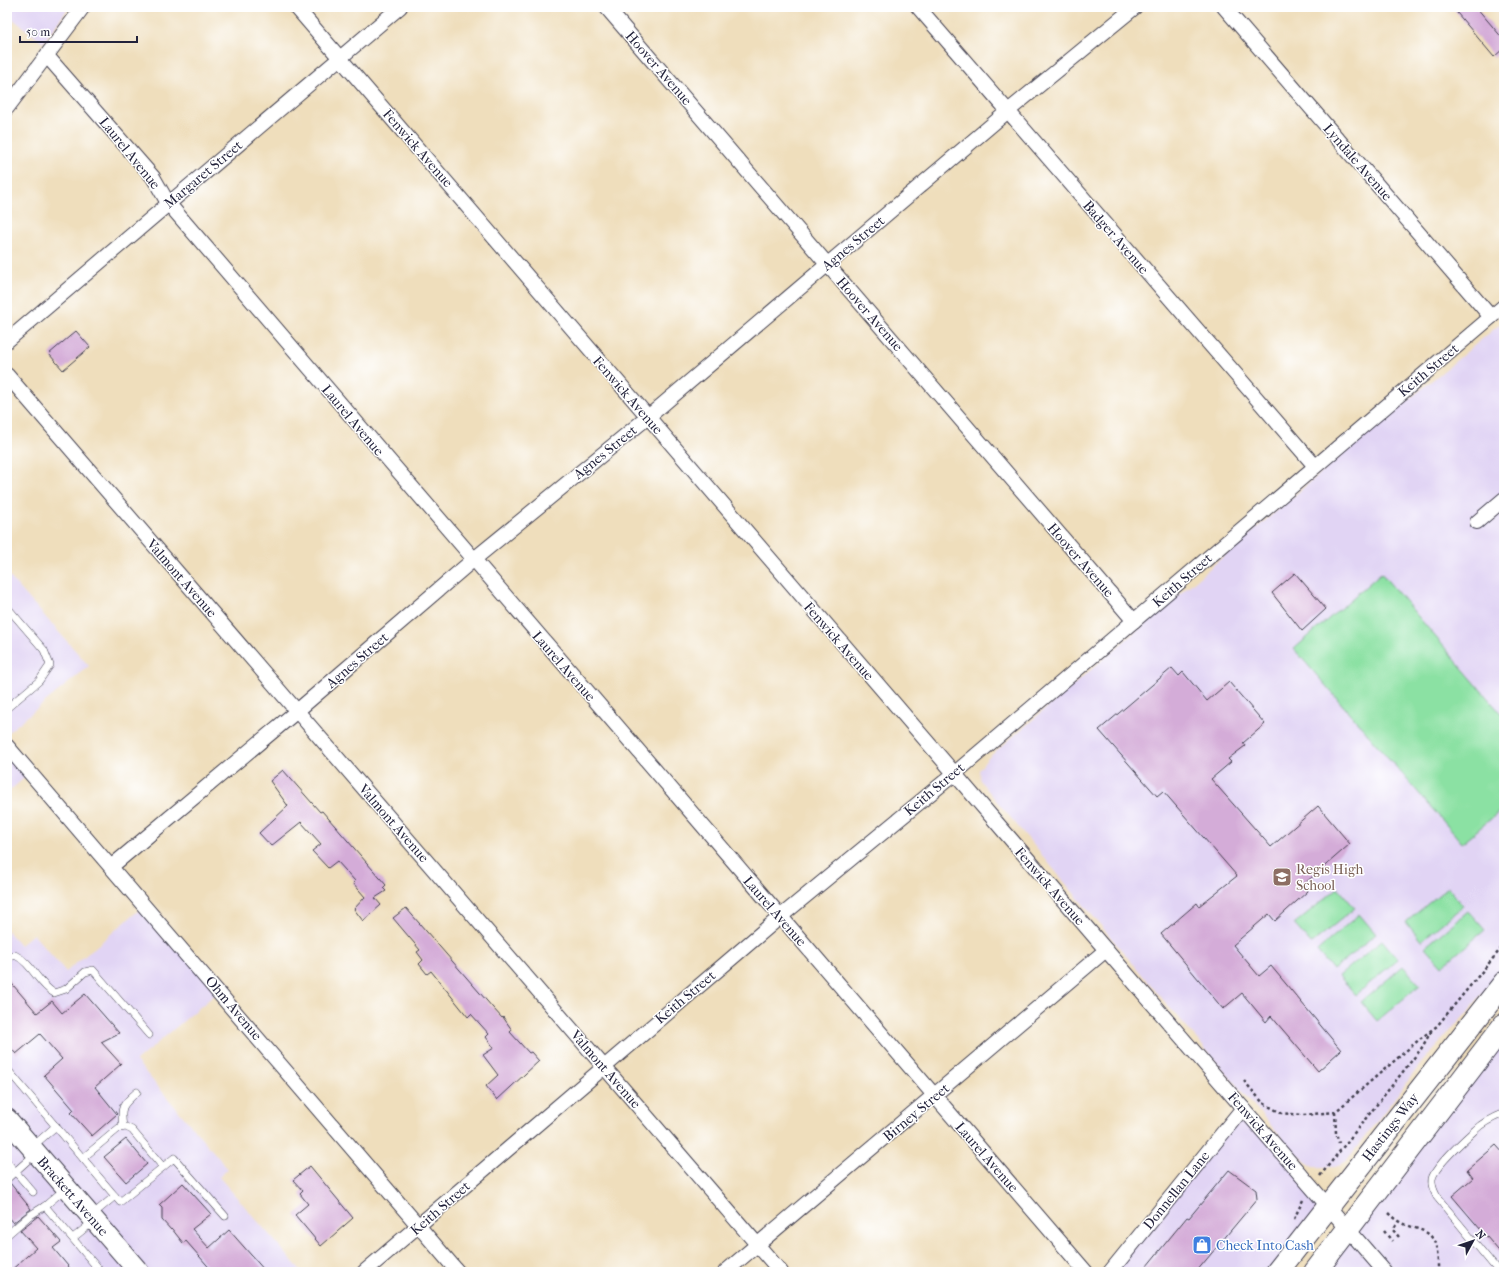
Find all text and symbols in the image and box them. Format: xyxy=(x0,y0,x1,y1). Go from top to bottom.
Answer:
scale bar xyxy=(20,18,137,44)
text: 50 m xyxy=(26,25,50,39)
street label: Hoover Avenue xyxy=(622,28,695,109)
street label: Fenwick Avenue xyxy=(379,106,456,191)
street label: Laurel Avenue xyxy=(95,114,164,193)
street label: Lyndale Avenue xyxy=(1320,120,1396,204)
street label: Margaret Street xyxy=(161,137,246,212)
street label: Badger Avenue xyxy=(1079,197,1152,278)
street label: Agnes Street xyxy=(818,212,888,275)
street label: Hoover Avenue xyxy=(833,274,906,355)
street label: Keith Street xyxy=(1395,340,1462,401)
street label: Fenwick Avenue xyxy=(589,353,666,438)
street label: Laurel Avenue xyxy=(318,381,387,459)
street label: Agnes Street xyxy=(569,422,640,484)
street label: Hoover Avenue xyxy=(1044,520,1117,601)
street label: Valmont Avenue xyxy=(142,535,220,621)
street label: Keith Street xyxy=(1149,550,1216,611)
street label: Fenwick Avenue xyxy=(800,599,877,684)
street label: Laurel Avenue xyxy=(528,628,599,705)
street label: Agnes Street xyxy=(322,629,392,693)
street label: Keith Street xyxy=(901,759,968,820)
street label: Valmont Avenue xyxy=(354,780,432,866)
street label: Fenwick Avenue xyxy=(1011,844,1088,929)
place label: Regis High School xyxy=(1296,861,1363,894)
school or university icon: Regis High School xyxy=(1271,866,1293,888)
street label: Laurel Avenue xyxy=(739,873,810,950)
street label: Keith Street xyxy=(652,967,719,1028)
street label: Ohm Avenue xyxy=(202,973,265,1044)
street label: Valmont Avenue xyxy=(566,1026,644,1112)
street label: Birney Street xyxy=(880,1080,953,1145)
street label: Fenwick Avenue xyxy=(1224,1089,1301,1174)
street label: Hastings Way xyxy=(1358,1089,1423,1165)
street label: Laurel Avenue xyxy=(951,1119,1022,1196)
street label: Donnellan Lane xyxy=(1140,1148,1213,1233)
street label: Brackett Avenue xyxy=(33,1153,112,1240)
street label: Keith Street xyxy=(407,1178,474,1239)
north arrow xyxy=(1453,1221,1493,1261)
text: N xyxy=(1473,1228,1488,1243)
shop icon: Check Into Cash xyxy=(1191,1234,1213,1256)
place label: Check Into Cash xyxy=(1216,1237,1314,1254)

